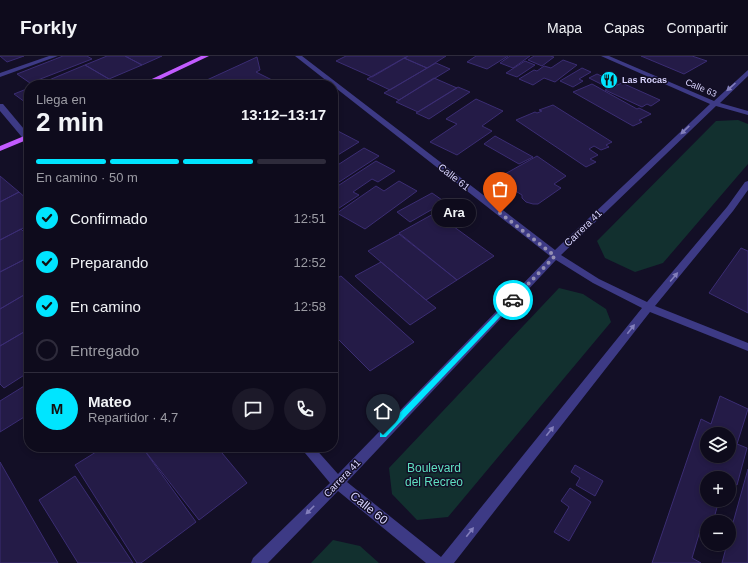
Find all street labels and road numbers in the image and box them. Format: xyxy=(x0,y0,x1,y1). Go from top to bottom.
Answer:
street label: Calle 63 xyxy=(684,77,718,99)
street label: Calle 61 xyxy=(436,161,472,193)
street label: Carrera 41 xyxy=(562,207,604,249)
street label: Carrera 41 xyxy=(321,457,363,499)
street label: Calle 60 xyxy=(347,489,391,527)

